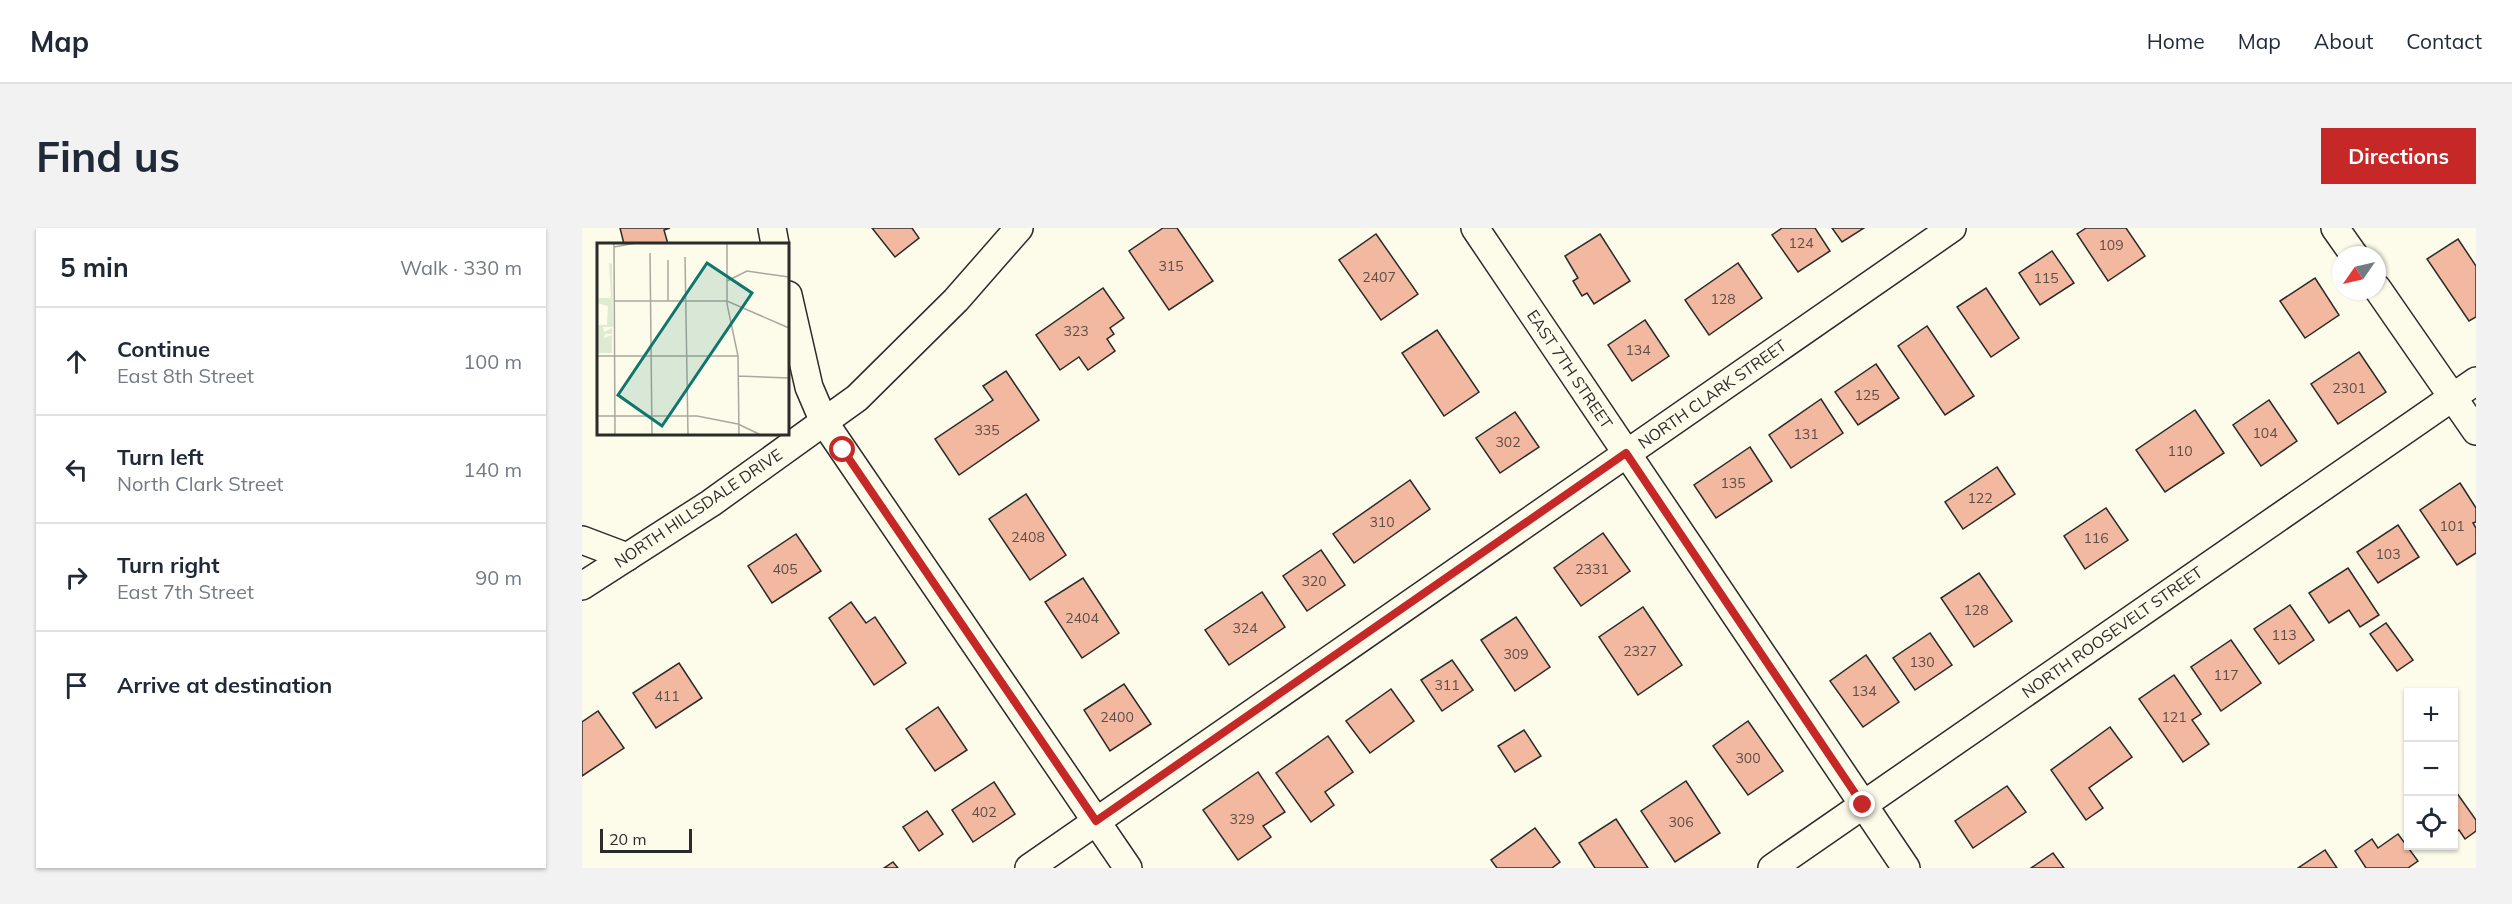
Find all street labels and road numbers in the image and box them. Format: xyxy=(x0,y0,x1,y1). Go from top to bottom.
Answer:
street label: EAST 7TH STREET xyxy=(1523,306,1617,432)
street label: NORTH CLARK STREET xyxy=(1634,335,1790,453)
street label: NORTH HILLSDALE DRIVE xyxy=(610,444,786,572)
street label: NORTH ROOSEVELT STREET xyxy=(2018,562,2206,702)

